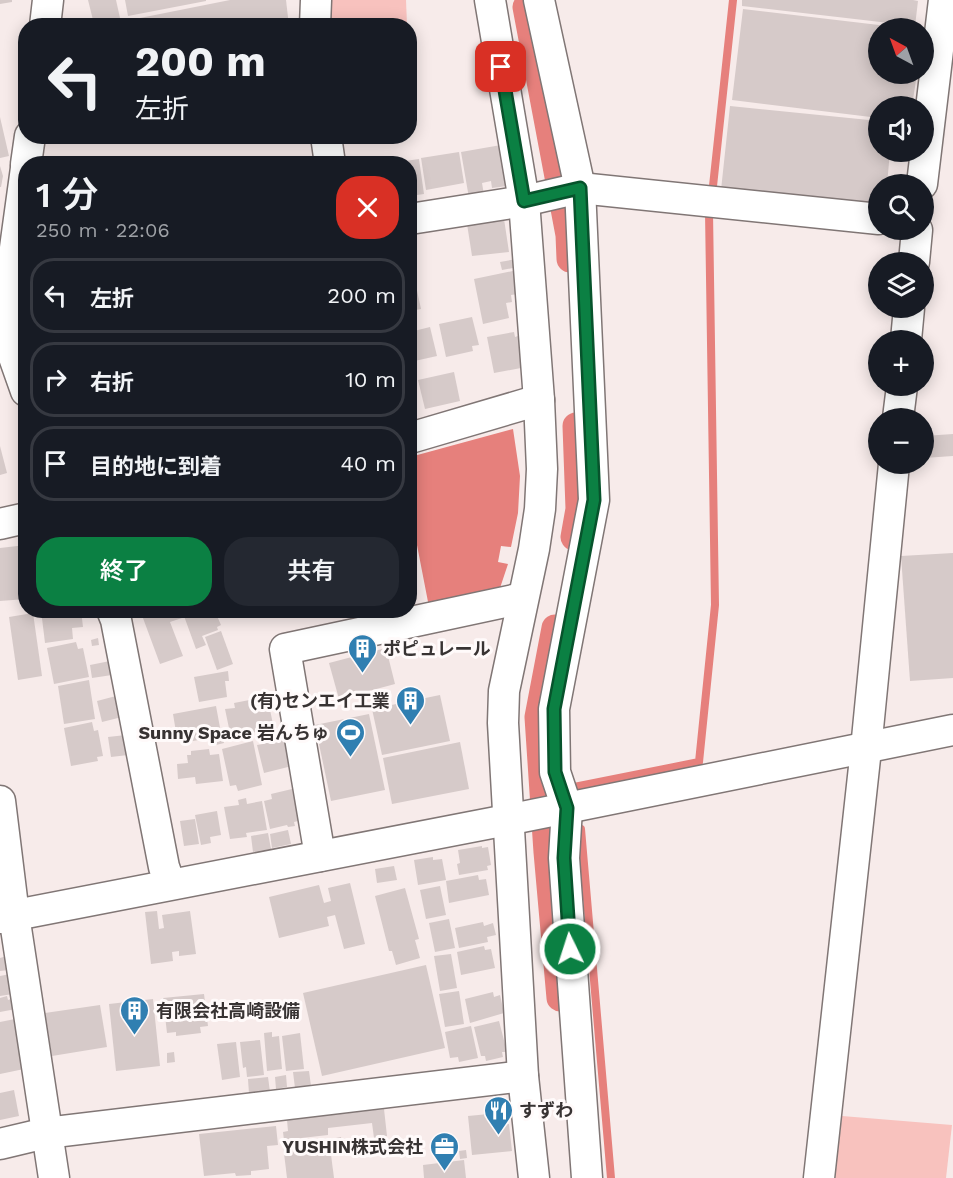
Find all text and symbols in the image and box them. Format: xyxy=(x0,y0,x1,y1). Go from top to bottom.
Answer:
north arrow xyxy=(868,18,934,84)
map controls xyxy=(868,18,934,474)
text: 200 m xyxy=(135,37,266,86)
pin xyxy=(475,41,526,92)
icon: left xyxy=(36,42,114,120)
icon: arrive xyxy=(484,50,517,83)
text: 左折 xyxy=(135,93,189,125)
button: sound xyxy=(868,96,934,162)
text: 1 分 xyxy=(36,174,98,216)
button: search xyxy=(868,174,934,240)
button: close xyxy=(336,176,399,239)
text: 250 m · 22:06 xyxy=(36,218,170,242)
button: layers xyxy=(868,252,934,318)
icon: left xyxy=(39,279,72,312)
text: 200 m xyxy=(327,283,396,308)
text: 左折 xyxy=(90,286,134,311)
button: + xyxy=(868,330,934,396)
icon: right xyxy=(39,363,72,396)
text: 10 m xyxy=(345,367,396,392)
text: 右折 xyxy=(90,370,134,395)
button: − xyxy=(868,408,934,474)
icon: arrive xyxy=(39,447,72,480)
text: 40 m xyxy=(340,451,396,476)
text: 目的地に到着 xyxy=(90,454,222,479)
button: 終了 xyxy=(36,537,212,606)
button: 共有 xyxy=(224,537,399,606)
building icon: ポピュレール xyxy=(346,632,378,674)
place label: ポピュレール xyxy=(383,638,491,659)
building icon: (有)センエイ工業 xyxy=(395,684,427,726)
place label: (有)センエイ工業 xyxy=(250,690,390,711)
sports icon: Sunny Space 岩んちゅ xyxy=(334,716,366,758)
place label: Sunny Space 岩んちゅ xyxy=(139,722,329,743)
position arrow xyxy=(538,917,602,981)
building icon: 有限会社高崎設備 xyxy=(119,994,151,1036)
place label: 有限会社高崎設備 xyxy=(156,1000,300,1021)
restaurant icon: すずわ xyxy=(482,1094,514,1136)
place label: すずわ xyxy=(519,1100,573,1121)
office icon: YUSHIN株式会社 xyxy=(428,1130,460,1172)
place label: YUSHIN株式会社 xyxy=(282,1136,423,1157)

